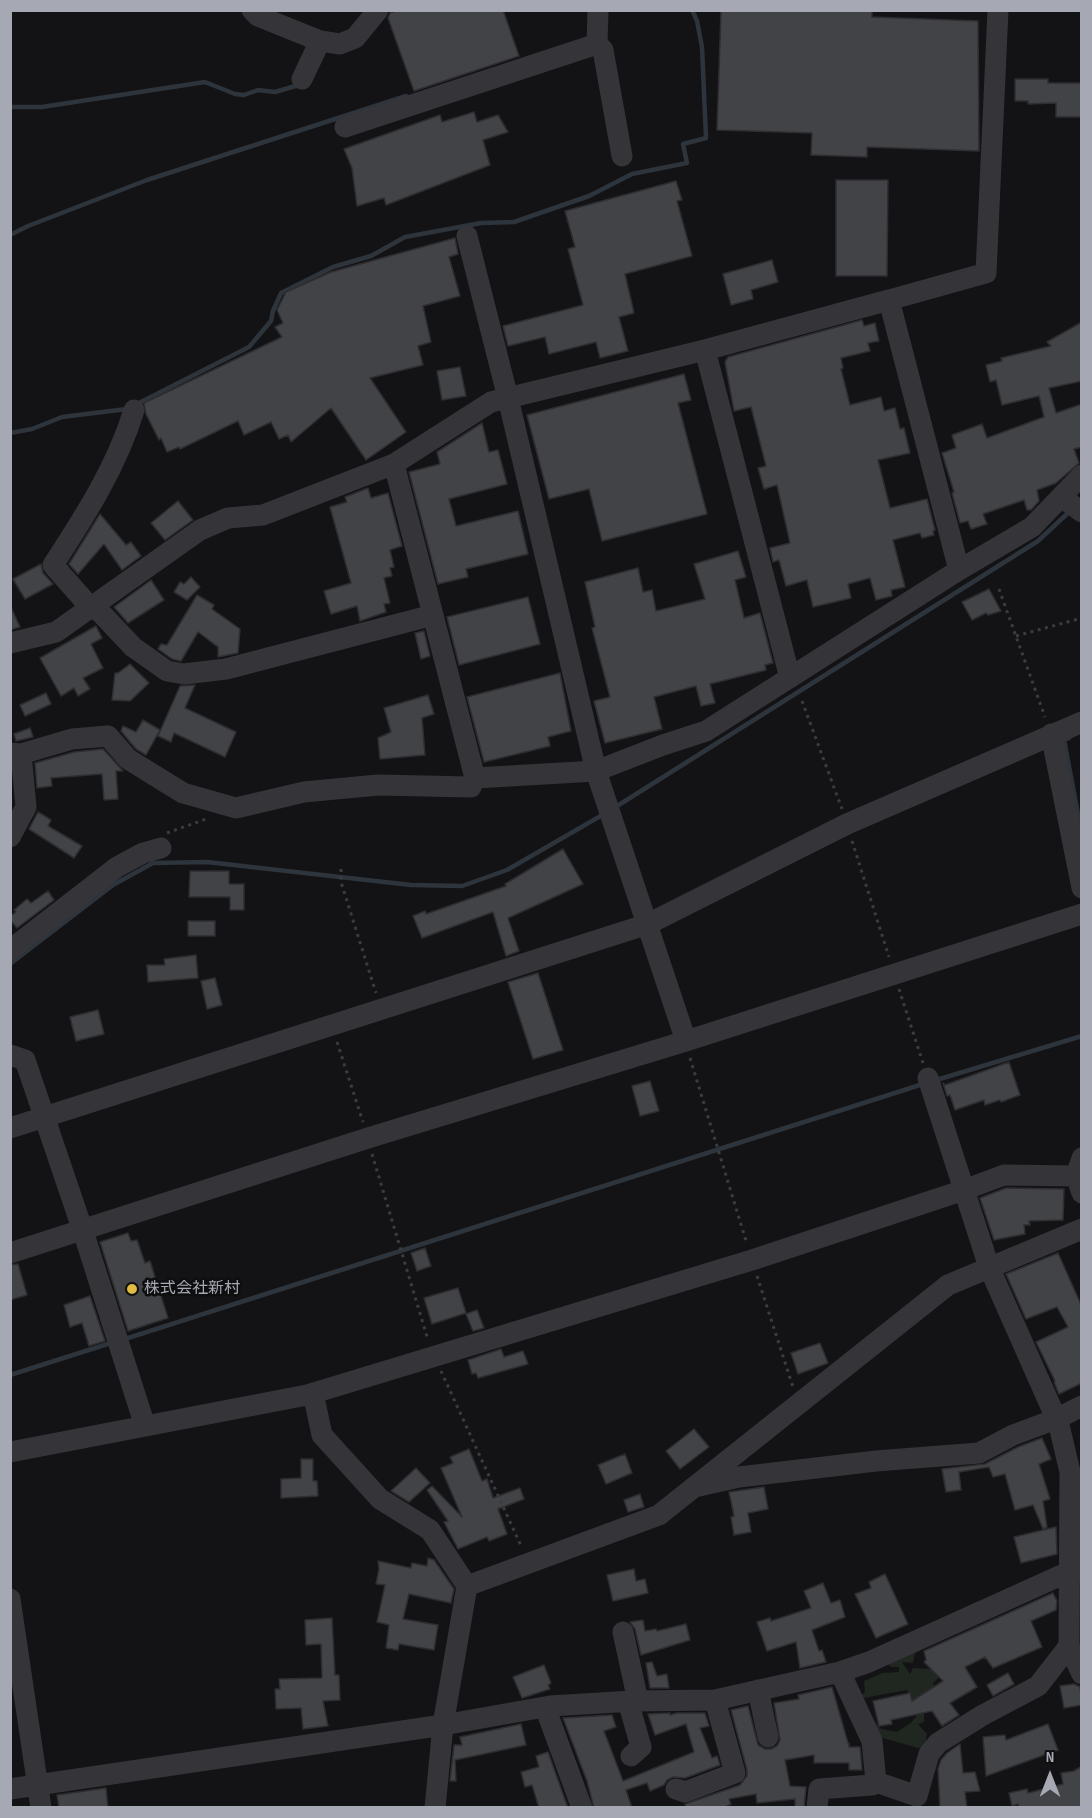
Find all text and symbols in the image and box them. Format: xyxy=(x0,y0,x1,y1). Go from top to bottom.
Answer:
place label: 株式会社新村 xyxy=(144,1279,240,1299)
marker: 株式会社新村 xyxy=(125,1282,139,1296)
north arrow xyxy=(1020,1746,1080,1806)
text: N xyxy=(1046,1748,1054,1767)

